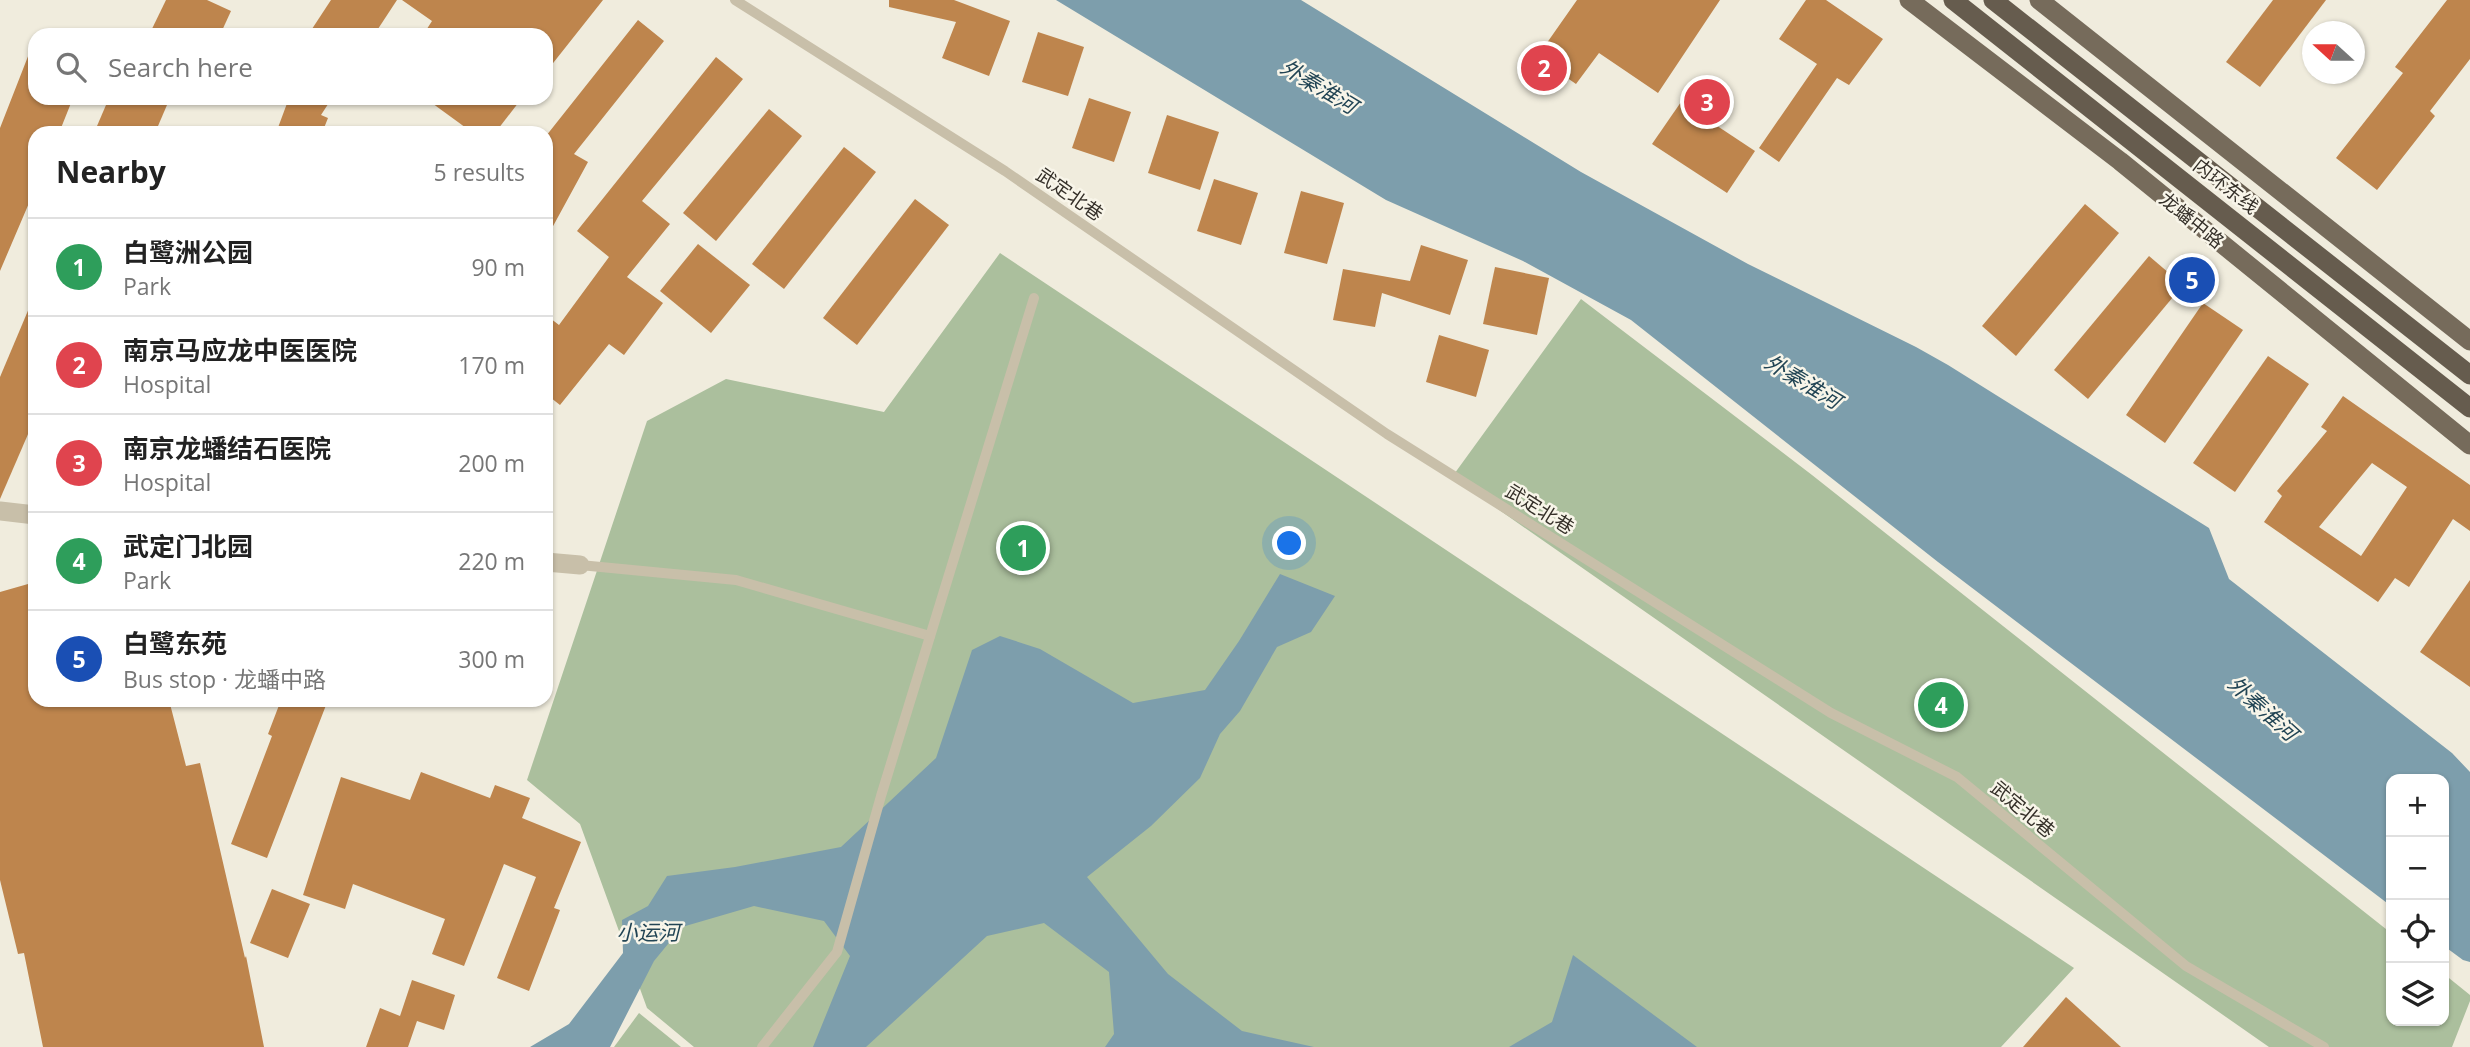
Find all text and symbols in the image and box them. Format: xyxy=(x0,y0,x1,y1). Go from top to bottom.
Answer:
north arrow xyxy=(2302,21,2365,84)
search box xyxy=(28,28,553,105)
pin: 2 xyxy=(1521,42,1567,94)
icon: search xyxy=(52,48,90,86)
text: Search here xyxy=(108,49,253,85)
water label: 外秦淮河 xyxy=(1276,52,1366,122)
pin: 3 xyxy=(1684,76,1730,128)
text: Nearby xyxy=(56,151,166,192)
street label: 内环东线 xyxy=(2188,152,2264,220)
text: 5 results xyxy=(434,156,525,188)
street label: 武定北巷 xyxy=(1031,162,1109,226)
street label: 龙蟠中路 xyxy=(2154,186,2230,254)
text: 白鹭洲公园 xyxy=(123,234,253,270)
text: 1 xyxy=(72,251,86,283)
text: 90 m xyxy=(471,251,525,283)
pin: 5 xyxy=(2169,254,2215,306)
text: Park xyxy=(123,270,171,302)
text: 南京马应龙中医医院 xyxy=(123,332,357,368)
water label: 外秦淮河 xyxy=(1760,347,1850,417)
text: 2 xyxy=(72,349,86,381)
text: 170 m xyxy=(458,349,525,381)
text: Hospital xyxy=(123,368,211,400)
text: 南京龙蟠结石医院 xyxy=(123,430,331,466)
text: 3 xyxy=(72,447,86,479)
text: 200 m xyxy=(458,447,525,479)
text: Hospital xyxy=(123,466,211,498)
street label: 武定北巷 xyxy=(1501,478,1579,540)
pin: 1 xyxy=(1000,522,1046,574)
your location xyxy=(1272,526,1306,560)
text: 武定门北园 xyxy=(123,528,253,564)
text: 4 xyxy=(72,545,86,577)
text: 220 m xyxy=(458,545,525,577)
text: Park xyxy=(123,564,171,596)
text: 白鹭东苑 xyxy=(123,625,227,661)
text: 5 xyxy=(72,643,86,675)
text: 300 m xyxy=(458,643,525,675)
text: Bus stop · 龙蟠中路 xyxy=(123,663,326,695)
water label: 外秦淮河 xyxy=(2222,669,2307,749)
pin: 4 xyxy=(1918,679,1964,731)
map controls xyxy=(2386,774,2449,1026)
button: + xyxy=(2386,774,2449,837)
street label: 武定北巷 xyxy=(1986,775,2060,843)
button: − xyxy=(2386,837,2449,900)
button: locate xyxy=(2386,900,2449,963)
water label: 小运河 xyxy=(617,918,683,946)
button: layers xyxy=(2386,963,2449,1026)

